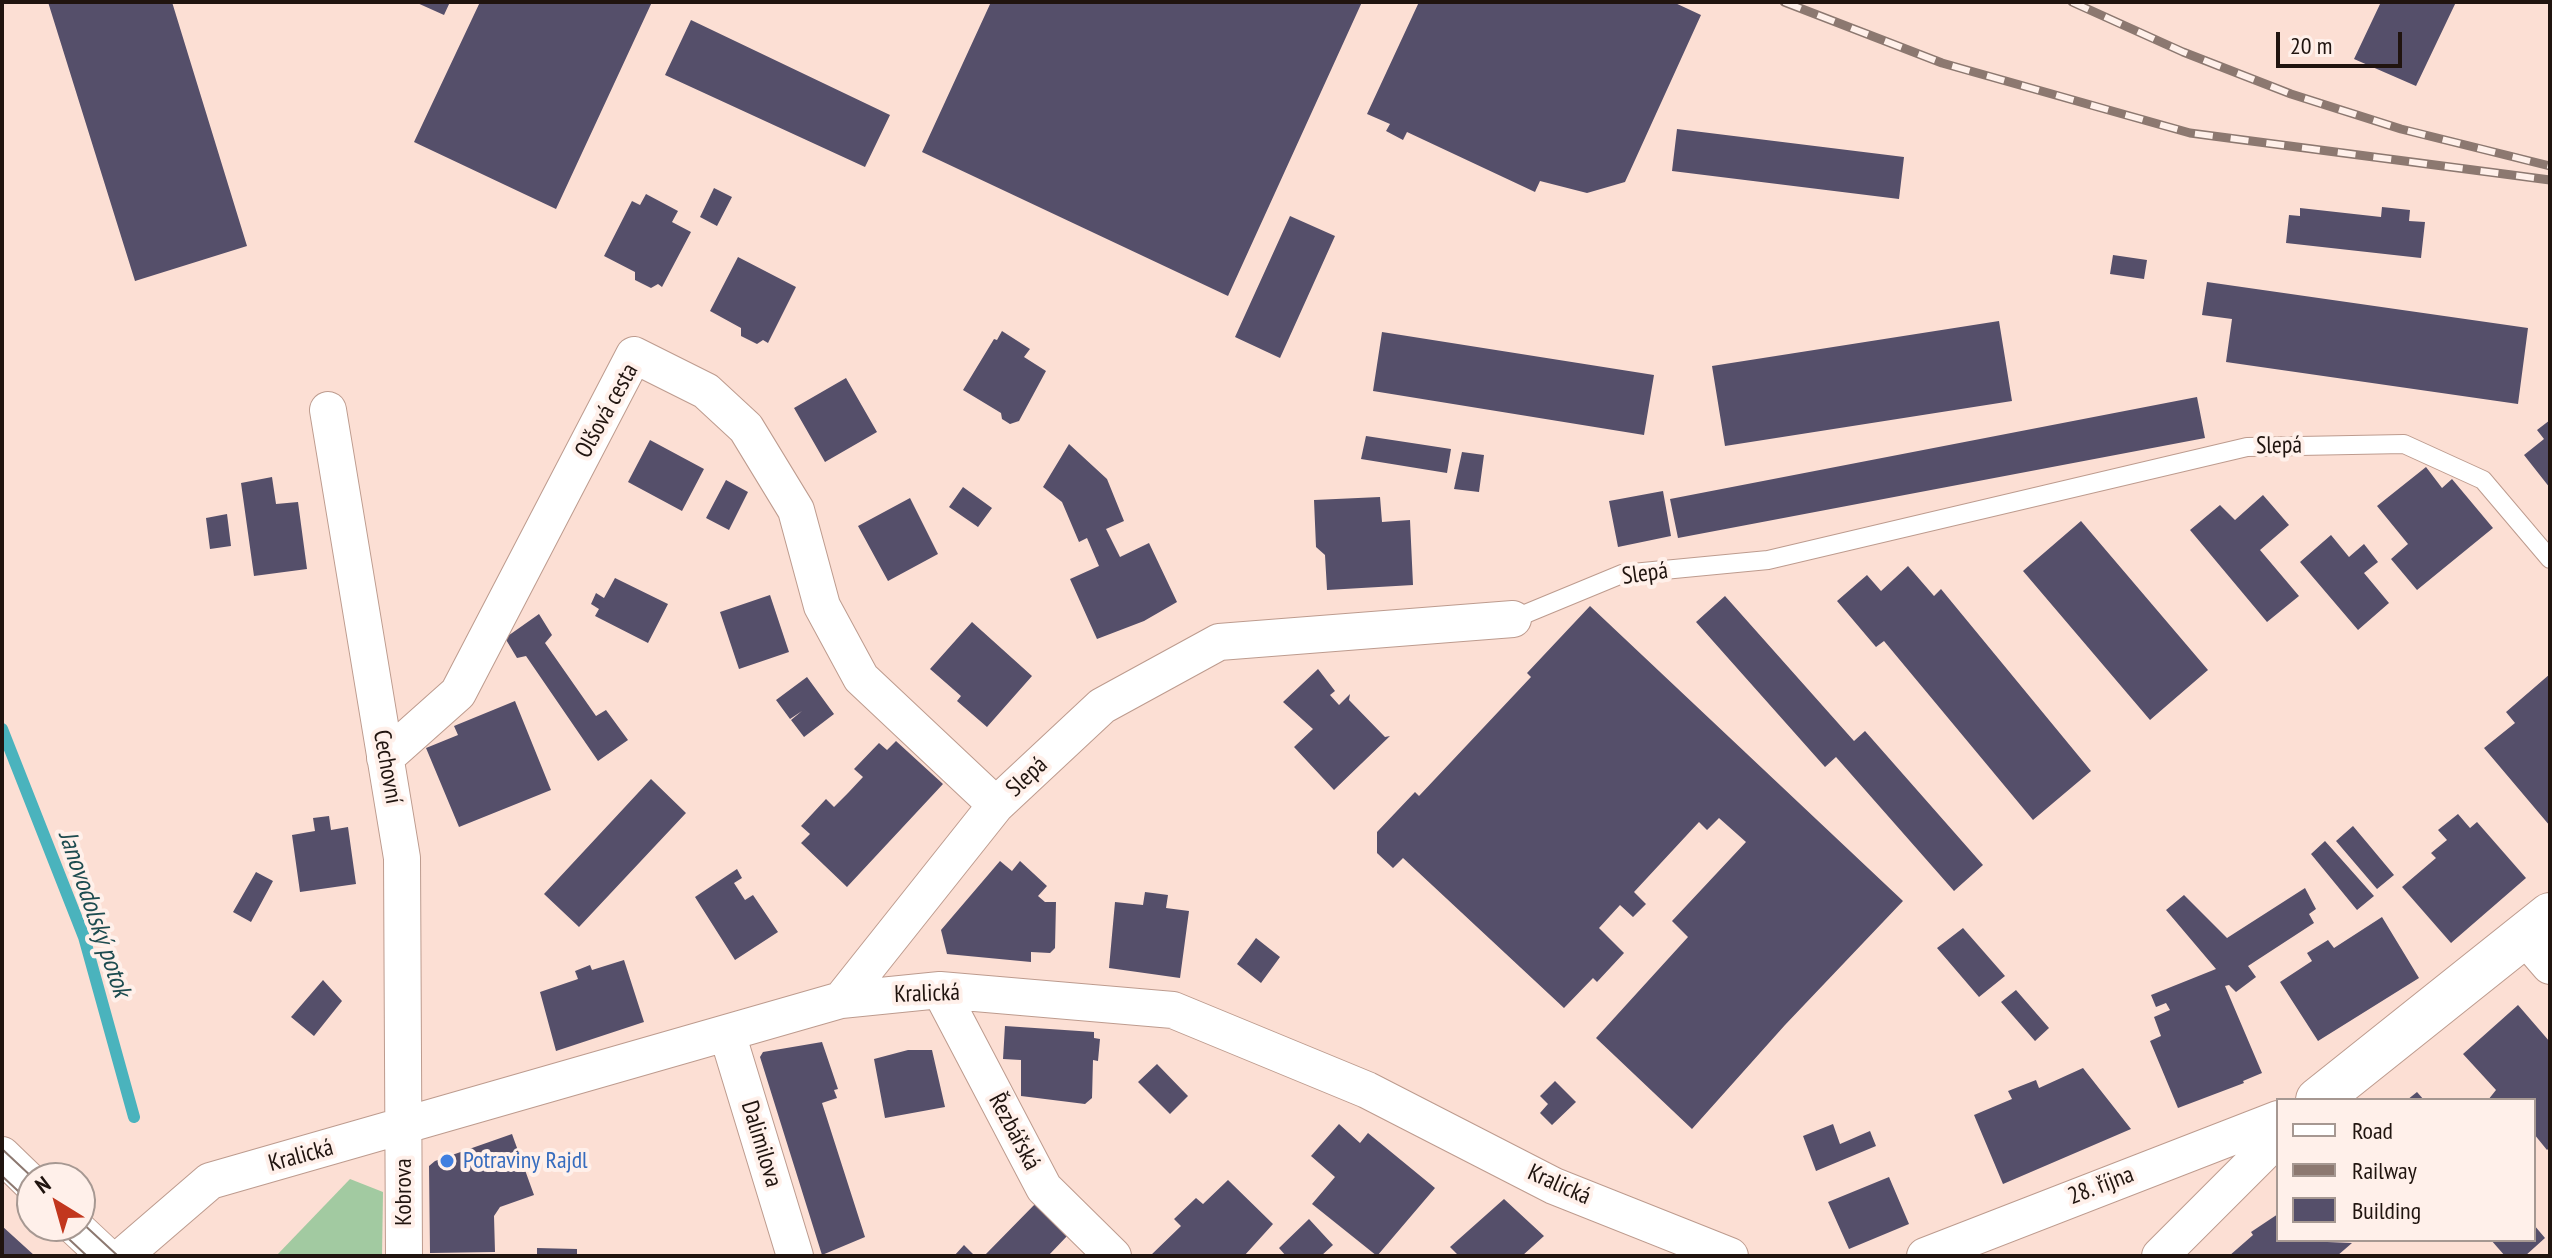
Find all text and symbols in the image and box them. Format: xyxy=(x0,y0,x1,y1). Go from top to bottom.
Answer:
scale bar xyxy=(2280,16,2406,66)
text: 20 m xyxy=(2290,30,2332,61)
street label: Olšová cesta xyxy=(569,359,645,463)
street label: Slepá xyxy=(2256,431,2302,461)
street label: Slepá xyxy=(1620,557,1670,591)
street label: Cechovní xyxy=(366,728,408,806)
street label: Slepá xyxy=(1000,751,1054,803)
water label: Janovodolský potok xyxy=(51,827,137,1001)
street label: Kralická xyxy=(894,978,960,1010)
street label: Řezbářská xyxy=(982,1089,1046,1175)
street label: Dalimilova xyxy=(734,1097,788,1191)
legend xyxy=(2276,1098,2536,1242)
text: Road xyxy=(2352,1115,2393,1146)
street label: Kralická xyxy=(266,1134,336,1178)
place label: Potraviny Rajdl xyxy=(463,1147,588,1175)
marker: Potraviny Rajdl xyxy=(438,1152,456,1170)
text: Railway xyxy=(2352,1155,2417,1186)
street label: Kobrova xyxy=(390,1158,418,1226)
street label: Kralická xyxy=(1523,1158,1595,1212)
street label: 28. října xyxy=(2064,1160,2138,1212)
north arrow xyxy=(16,1162,96,1242)
text: N xyxy=(30,1170,56,1199)
text: Building xyxy=(2352,1195,2421,1226)

